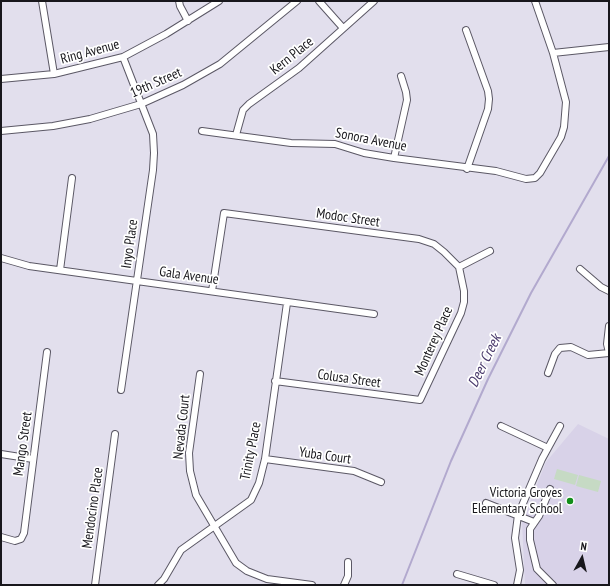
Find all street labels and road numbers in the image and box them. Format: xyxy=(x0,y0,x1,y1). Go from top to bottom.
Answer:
street label: Kern Place xyxy=(267,33,317,79)
street label: Ring Avenue xyxy=(59,36,121,68)
street label: 19th Street xyxy=(128,64,184,102)
street label: Sonora Avenue xyxy=(334,125,408,155)
street label: Modoc Street xyxy=(315,205,381,231)
street label: Inyo Place xyxy=(118,218,142,270)
street label: Gala Avenue xyxy=(158,264,220,288)
street label: Monterey Place xyxy=(411,304,457,378)
street label: Colusa Street xyxy=(316,366,382,392)
street label: Nevada Court xyxy=(170,394,194,460)
street label: Mango Street xyxy=(10,411,36,477)
street label: Trinity Place xyxy=(237,421,265,481)
street label: Yuba Court xyxy=(298,444,352,468)
street label: Mendocino Place xyxy=(79,466,107,550)

